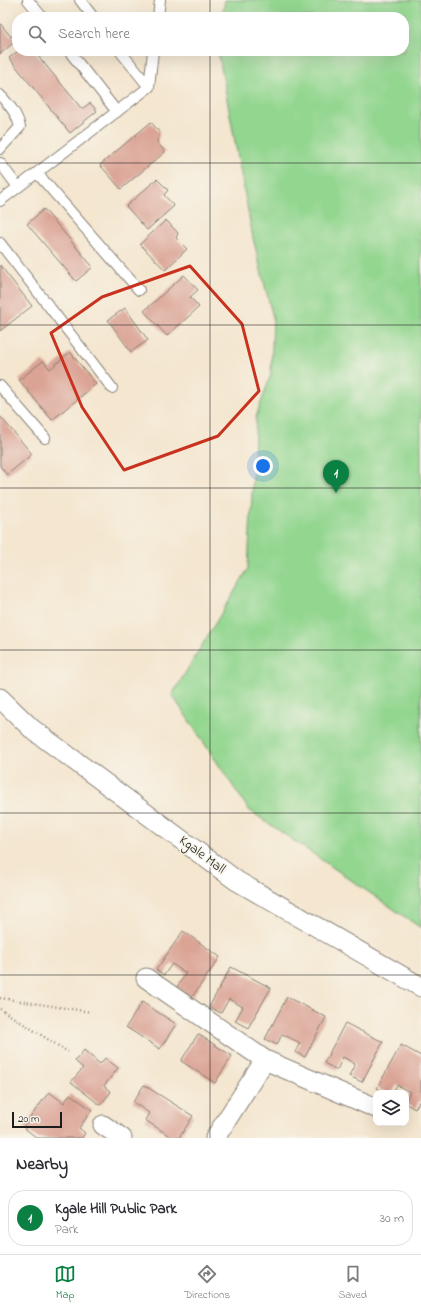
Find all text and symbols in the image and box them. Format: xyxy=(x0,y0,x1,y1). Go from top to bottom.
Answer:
search box xyxy=(12,12,409,56)
icon: search xyxy=(26,23,48,45)
text: Search here xyxy=(58,23,130,45)
your location xyxy=(253,456,273,476)
pin: 1 xyxy=(323,460,349,493)
street label: Kgale Mall xyxy=(174,831,230,880)
map controls xyxy=(373,1090,409,1126)
button: layers xyxy=(373,1090,409,1126)
scale bar xyxy=(12,1110,62,1129)
text: 20 m xyxy=(18,1111,40,1127)
text: Nearby xyxy=(16,1152,68,1177)
text: Kgale Hill Public Park xyxy=(55,1198,177,1220)
text: 1 xyxy=(28,1209,32,1228)
text: 30 m xyxy=(380,1209,404,1228)
text: Park xyxy=(55,1220,79,1239)
tab: Map xyxy=(54,1263,76,1303)
tab: Directions xyxy=(184,1263,230,1303)
tab: Saved xyxy=(338,1263,367,1303)

